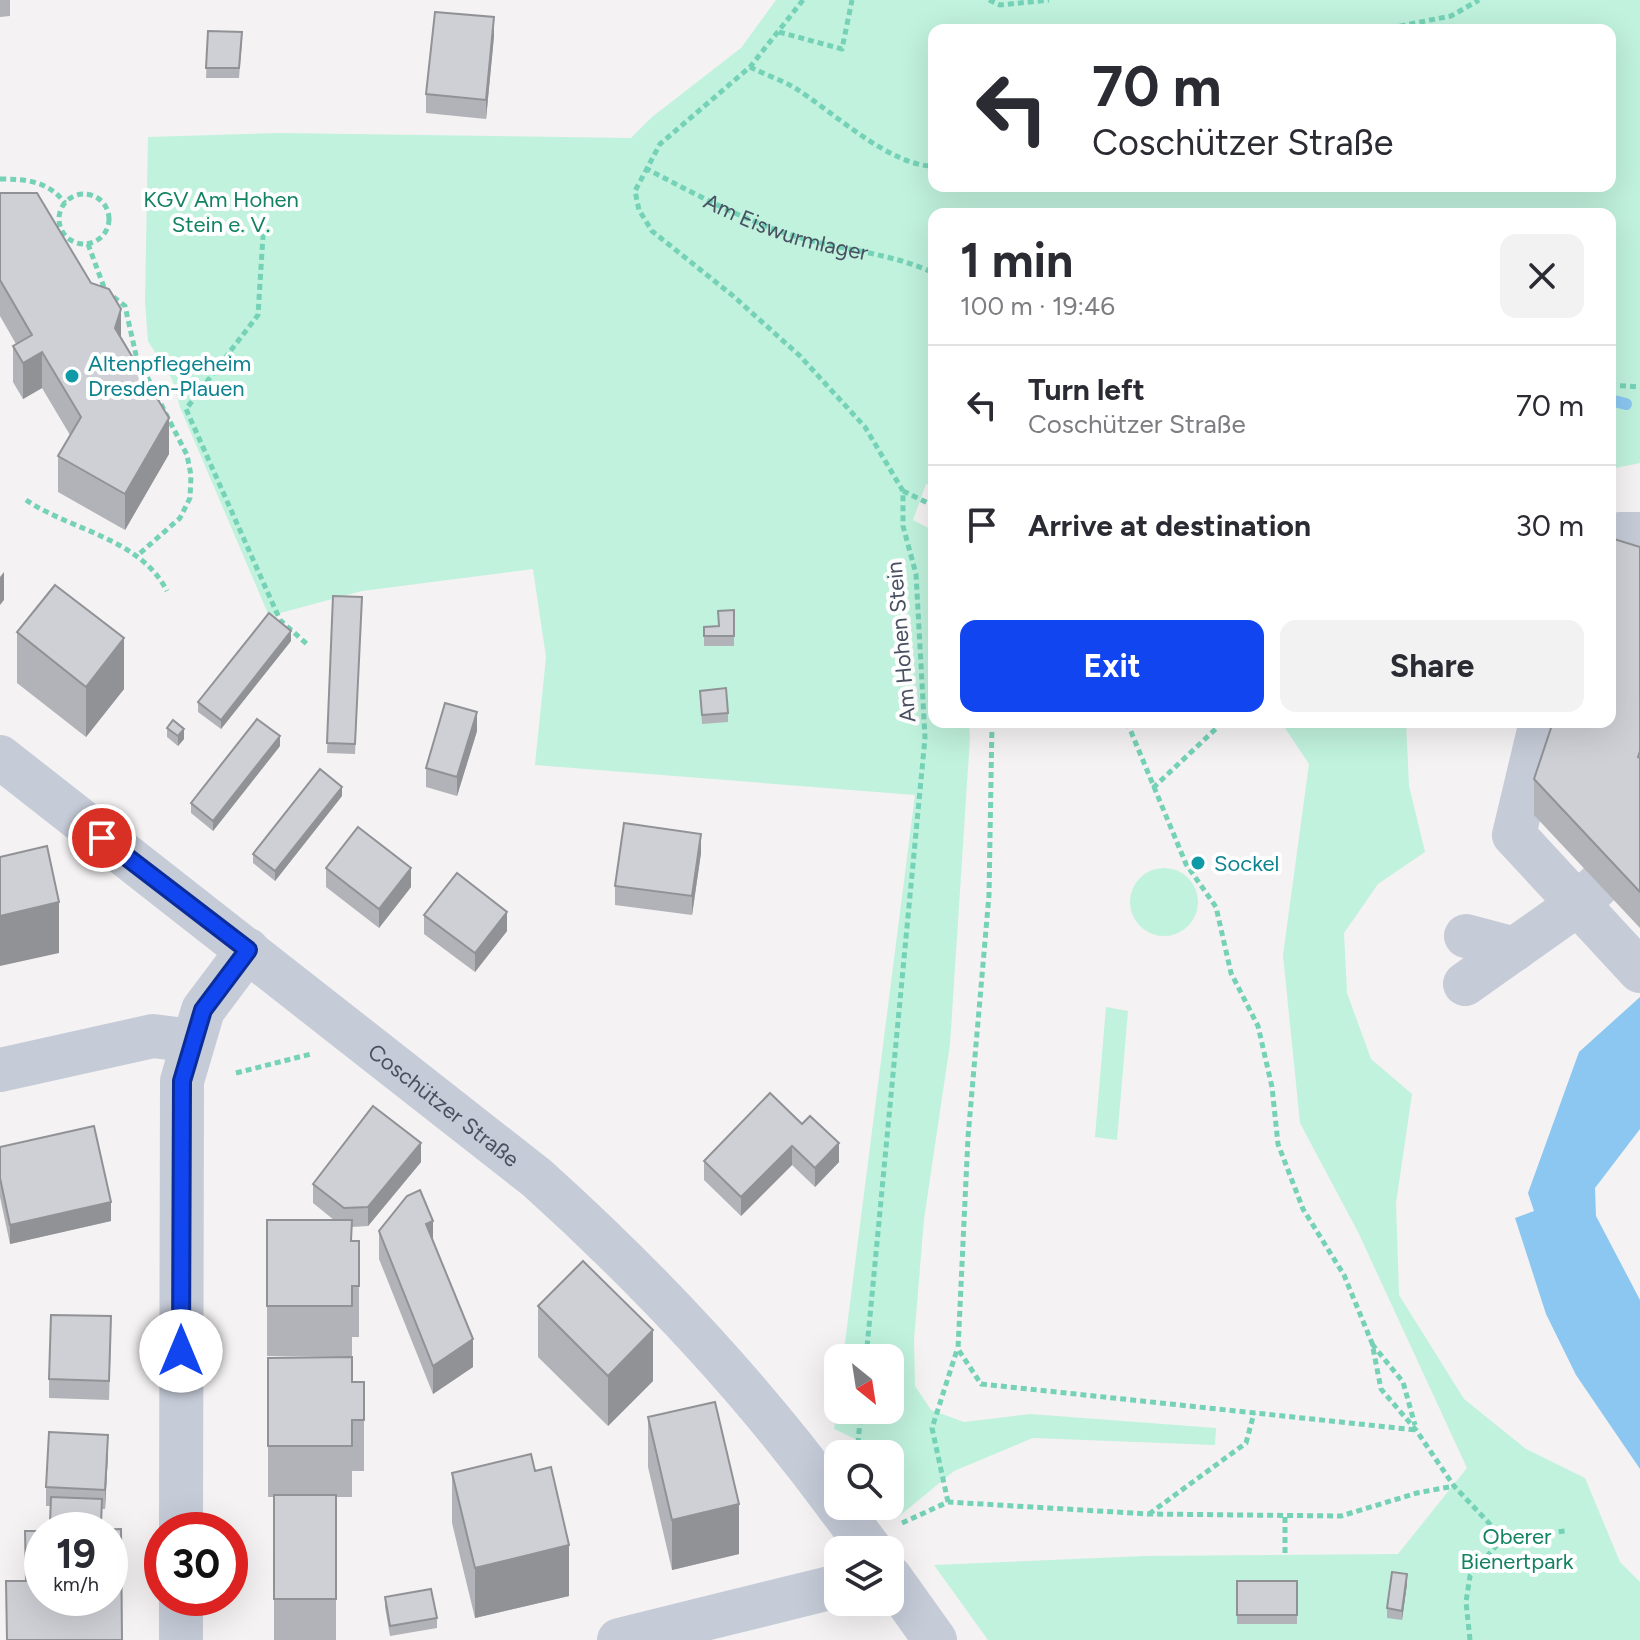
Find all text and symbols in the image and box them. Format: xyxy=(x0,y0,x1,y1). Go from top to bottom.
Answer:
text: 70 m xyxy=(1092,53,1222,120)
icon: left xyxy=(960,56,1064,160)
text: Coschützer Straße xyxy=(1092,121,1393,164)
park label: KGV Am Hohen Stein e. V. xyxy=(143,186,299,238)
street label: Am Eiswurmlager xyxy=(700,187,871,266)
text: 1 min xyxy=(960,231,1073,289)
button: close xyxy=(1500,234,1584,318)
text: 100 m · 19:46 xyxy=(960,290,1115,322)
place label: Altenpflegeheim Dresden-Plauen xyxy=(88,350,251,402)
marker: Altenpflegeheim Dresden-Plauen xyxy=(63,367,81,385)
text: Turn left xyxy=(1028,371,1145,408)
icon: left xyxy=(960,383,1004,427)
text: 70 m xyxy=(1516,387,1584,424)
text: Coschützer Straße xyxy=(1028,408,1246,440)
icon: arrive xyxy=(960,503,1004,547)
text: Arrive at destination xyxy=(1028,507,1311,544)
text: 30 m xyxy=(1516,507,1584,544)
street label: Am Hohen Stein xyxy=(881,560,921,724)
button: Exit xyxy=(960,620,1264,712)
button: Share xyxy=(1280,620,1584,712)
pin xyxy=(68,804,136,872)
icon: arrive xyxy=(80,816,124,860)
place label: Sockel xyxy=(1214,850,1279,877)
marker: Sockel xyxy=(1189,854,1207,872)
street label: Coschützer Straße xyxy=(363,1037,525,1172)
position arrow xyxy=(139,1309,223,1393)
north arrow xyxy=(824,1344,904,1424)
map controls xyxy=(824,1344,904,1616)
button: search xyxy=(824,1440,904,1520)
speed limit sign: 30 xyxy=(144,1512,248,1616)
park label: Oberer Bienertpark xyxy=(1461,1523,1574,1575)
text: 19 xyxy=(56,1530,96,1578)
button: layers xyxy=(824,1536,904,1616)
text: km/h xyxy=(53,1572,99,1596)

